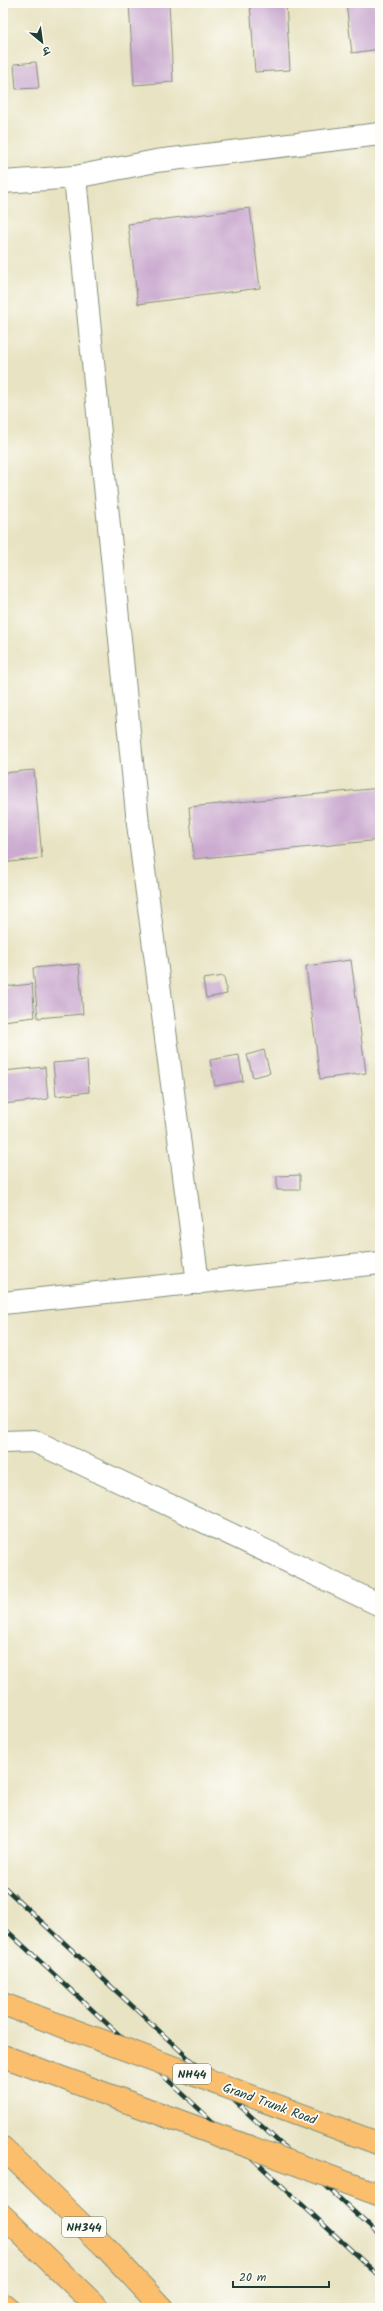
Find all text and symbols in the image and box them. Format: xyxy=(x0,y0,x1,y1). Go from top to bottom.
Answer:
north arrow xyxy=(22,22,62,62)
text: उ xyxy=(37,40,54,60)
road number: NH44 xyxy=(173,2064,211,2084)
street label: Grand Trunk Road xyxy=(219,2078,320,2131)
road number: NH344 xyxy=(62,2217,106,2237)
scale bar xyxy=(233,2263,329,2289)
text: 20 m xyxy=(239,2268,267,2287)

